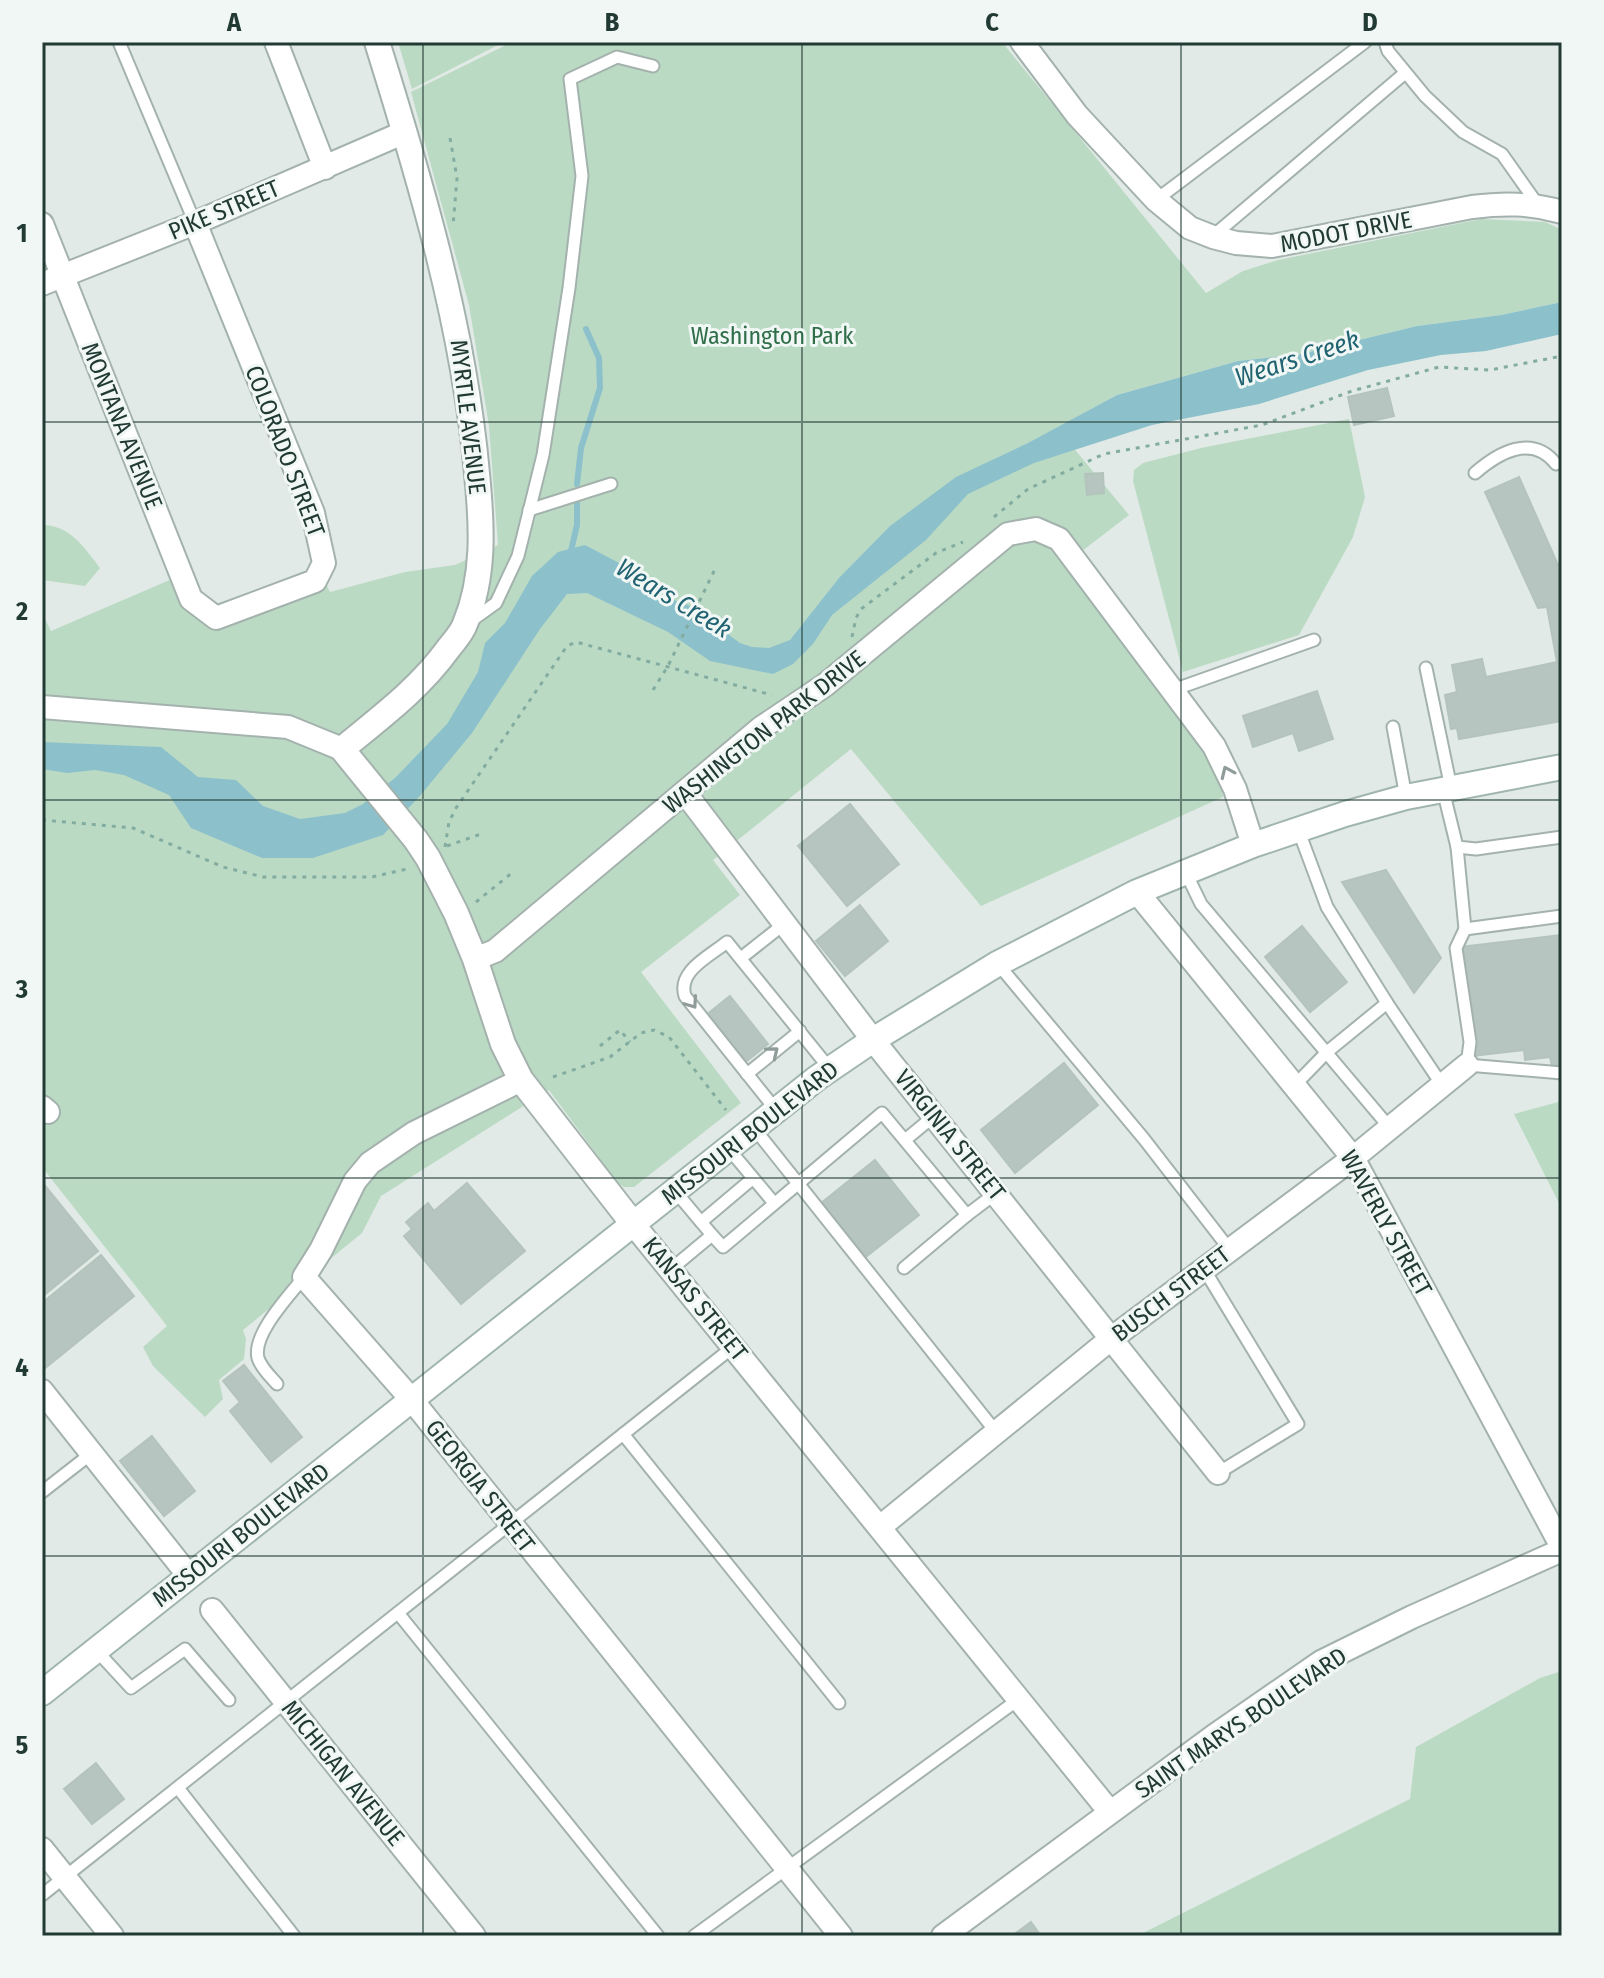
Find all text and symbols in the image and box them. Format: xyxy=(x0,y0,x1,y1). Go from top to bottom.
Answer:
text: A xyxy=(226,7,242,38)
text: B xyxy=(605,7,620,38)
text: C xyxy=(985,7,999,38)
text: D xyxy=(1362,7,1378,38)
street label: PIKE STREET xyxy=(164,174,284,246)
street label: MODOT DRIVE xyxy=(1278,206,1414,258)
text: 1 xyxy=(17,218,28,249)
park label: Washington Park xyxy=(691,322,854,350)
water label: Wears Creek xyxy=(1231,324,1363,393)
street label: MONTANA AVENUE xyxy=(76,338,168,514)
street label: MYRTLE AVENUE xyxy=(445,338,491,496)
street label: COLORADO STREET xyxy=(240,362,330,540)
water label: Wears Creek xyxy=(611,552,737,645)
text: 2 xyxy=(15,596,28,627)
street label: WASHINGTON PARK DRIVE xyxy=(657,644,871,820)
one-way arrow xyxy=(1221,766,1237,780)
text: 3 xyxy=(15,974,28,1005)
one-way arrow xyxy=(682,994,697,1009)
one-way arrow xyxy=(764,1048,779,1062)
street label: MISSOURI BOULEVARD xyxy=(656,1055,844,1211)
street label: VIRGINIA STREET xyxy=(889,1064,1011,1206)
street label: WAVERLY STREET xyxy=(1334,1145,1438,1301)
street label: KANSAS STREET xyxy=(637,1231,753,1367)
street label: BUSCH STREET xyxy=(1106,1241,1236,1347)
text: 4 xyxy=(15,1352,29,1383)
street label: GEORGIA STREET xyxy=(420,1414,540,1558)
street label: MISSOURI BOULEVARD xyxy=(147,1457,335,1613)
street label: SAINT MARYS BOULEVARD xyxy=(1130,1642,1352,1804)
street label: MICHIGAN AVENUE xyxy=(276,1695,410,1851)
text: 5 xyxy=(16,1730,29,1761)

